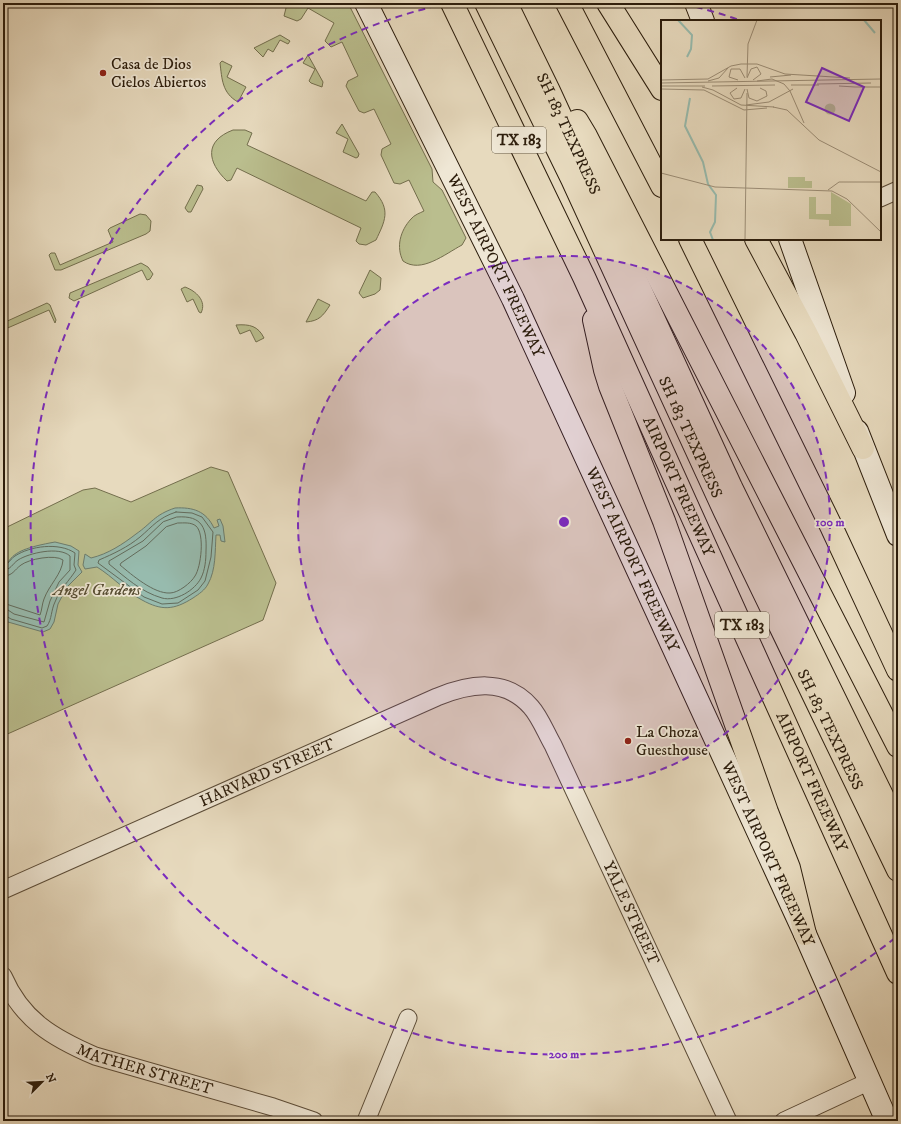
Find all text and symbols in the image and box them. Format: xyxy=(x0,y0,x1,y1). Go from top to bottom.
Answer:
inset map xyxy=(661,20,881,240)
place label: Casa de Dios Cielos Abiertos xyxy=(111,54,206,92)
marker: Casa de Dios Cielos Abiertos xyxy=(98,68,108,78)
street label: SH 183 TEXPRESS xyxy=(532,70,605,198)
road number: TX 183 xyxy=(492,127,546,153)
street label: WEST AIRPORT FREEWAY xyxy=(442,170,549,361)
street label: SH 183 TEXPRESS xyxy=(654,373,727,501)
street label: AIRPORT FREEWAY xyxy=(638,413,719,560)
street label: WEST AIRPORT FREEWAY xyxy=(581,463,684,656)
centre of rings xyxy=(557,515,571,529)
text: 100 m xyxy=(816,515,844,530)
park label: Angel Gardens xyxy=(51,580,142,600)
road number: TX 183 xyxy=(715,612,769,638)
street label: SH 183 TEXPRESS xyxy=(792,666,868,793)
street label: AIRPORT FREEWAY xyxy=(772,709,852,856)
place label: La Choza Guesthouse xyxy=(636,722,708,760)
street label: HARVARD STREET xyxy=(196,734,338,811)
marker: La Choza Guesthouse xyxy=(623,736,633,746)
street label: WEST AIRPORT FREEWAY xyxy=(717,757,819,950)
street label: YALE STREET xyxy=(598,858,664,968)
street label: MATHER STREET xyxy=(73,1039,215,1099)
text: 200 m xyxy=(549,1047,579,1062)
north arrow xyxy=(22,1062,62,1102)
text: N xyxy=(42,1071,58,1085)

